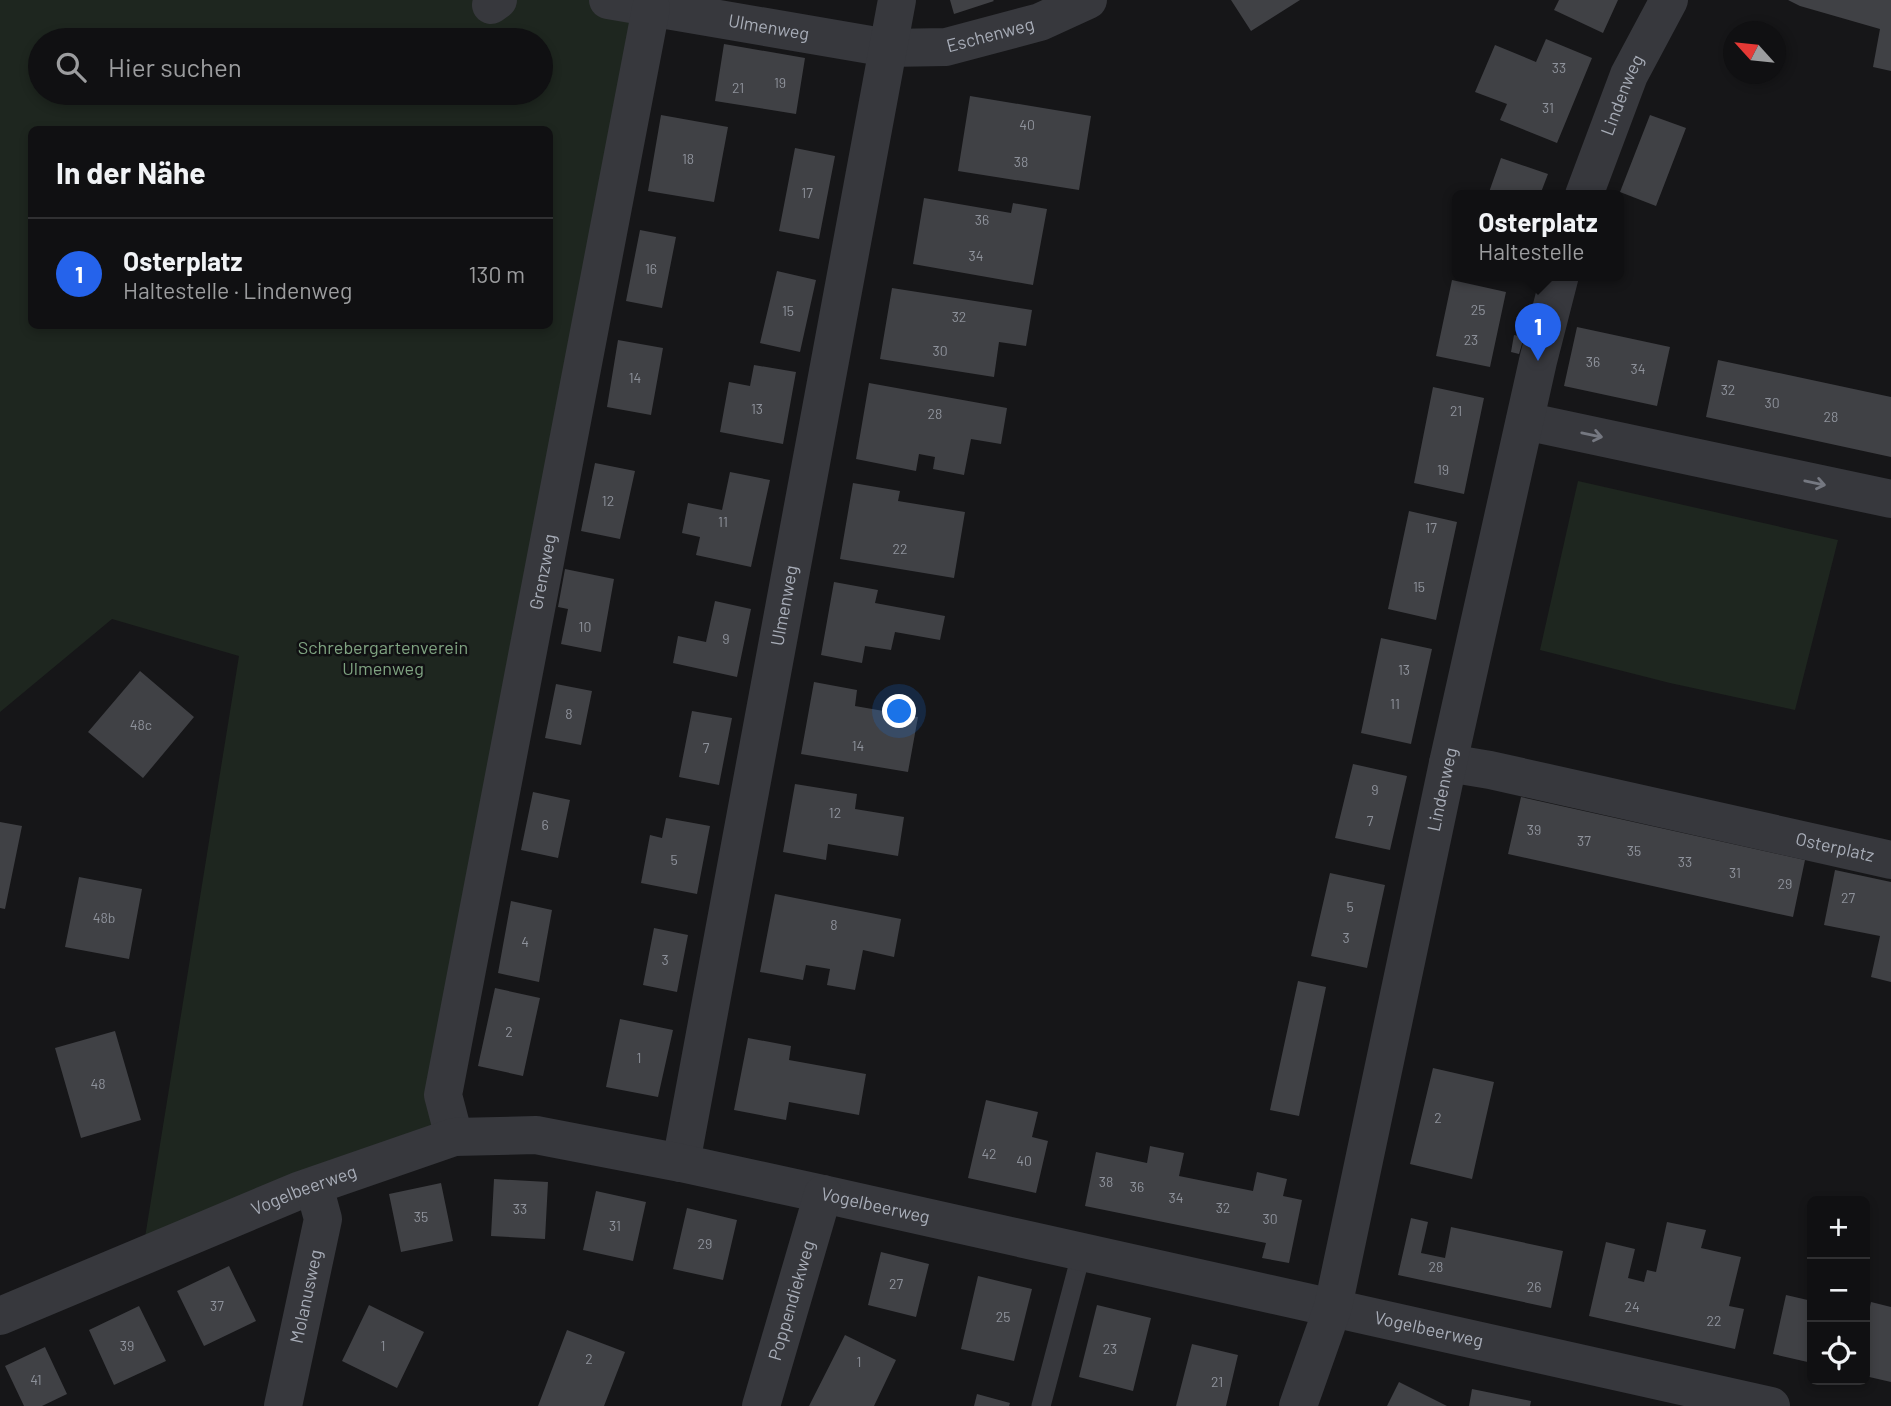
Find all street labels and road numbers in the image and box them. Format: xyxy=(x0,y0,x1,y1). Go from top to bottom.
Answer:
street label: Ulmenweg xyxy=(727,9,811,44)
street label: Eschenweg xyxy=(944,12,1036,56)
street label: Lindenweg xyxy=(1595,50,1648,138)
street label: Grenzweg xyxy=(524,532,560,611)
street label: Ulmenweg xyxy=(765,563,802,648)
street label: Lindenweg xyxy=(1422,745,1461,833)
street label: Osterplatz xyxy=(1794,827,1877,866)
street label: Vogelbeerweg xyxy=(248,1160,359,1219)
street label: Vogelbeerweg xyxy=(819,1182,932,1228)
street label: Poppendiekweg xyxy=(763,1238,819,1363)
street label: Molanusweg xyxy=(285,1247,326,1345)
street label: Vogelbeerweg xyxy=(1372,1306,1485,1351)

